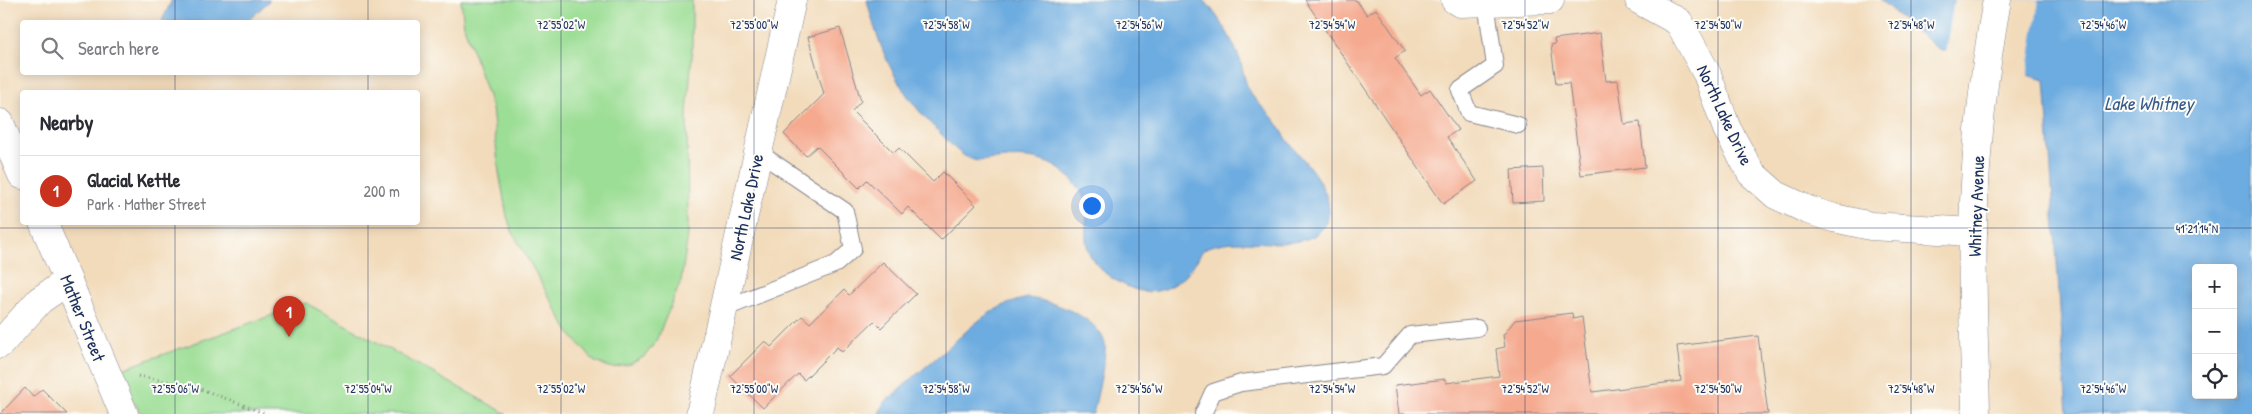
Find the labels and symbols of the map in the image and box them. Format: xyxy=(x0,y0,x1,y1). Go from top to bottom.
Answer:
text: 72°55'02"W xyxy=(537,16,586,33)
text: 72°55'00"W xyxy=(730,16,779,33)
text: 72°54'58"W xyxy=(922,16,970,33)
text: 72°54'56"W xyxy=(1116,16,1163,33)
text: 72°54'54"W xyxy=(1309,16,1356,33)
text: 72°54'52"W xyxy=(1501,16,1549,33)
text: 72°54'50"W xyxy=(1694,16,1742,33)
text: 72°54'48"W xyxy=(1888,16,1935,33)
text: 72°54'46"W xyxy=(2080,16,2127,33)
street label: North Lake Drive xyxy=(1691,61,1759,169)
water label: Lake Whitney xyxy=(2105,90,2195,116)
street label: North Lake Drive xyxy=(723,152,769,262)
street label: Whitney Avenue xyxy=(1962,155,1990,257)
your location xyxy=(1079,193,1105,219)
text: 41°21'14"N xyxy=(2176,220,2218,237)
street label: Mather Street xyxy=(54,271,112,366)
pin: 1 xyxy=(273,296,305,337)
text: 72°55'06"W xyxy=(151,380,199,397)
text: 72°55'04"W xyxy=(344,380,392,397)
text: 72°55'02"W xyxy=(537,380,586,397)
text: 72°55'00"W xyxy=(730,380,779,397)
text: 72°54'58"W xyxy=(922,380,970,397)
text: 72°54'56"W xyxy=(1116,380,1163,397)
text: 72°54'54"W xyxy=(1309,380,1356,397)
text: 72°54'52"W xyxy=(1501,380,1549,397)
text: 72°54'50"W xyxy=(1694,380,1742,397)
text: 72°54'48"W xyxy=(1888,380,1935,397)
text: 72°54'46"W xyxy=(2080,380,2127,397)

